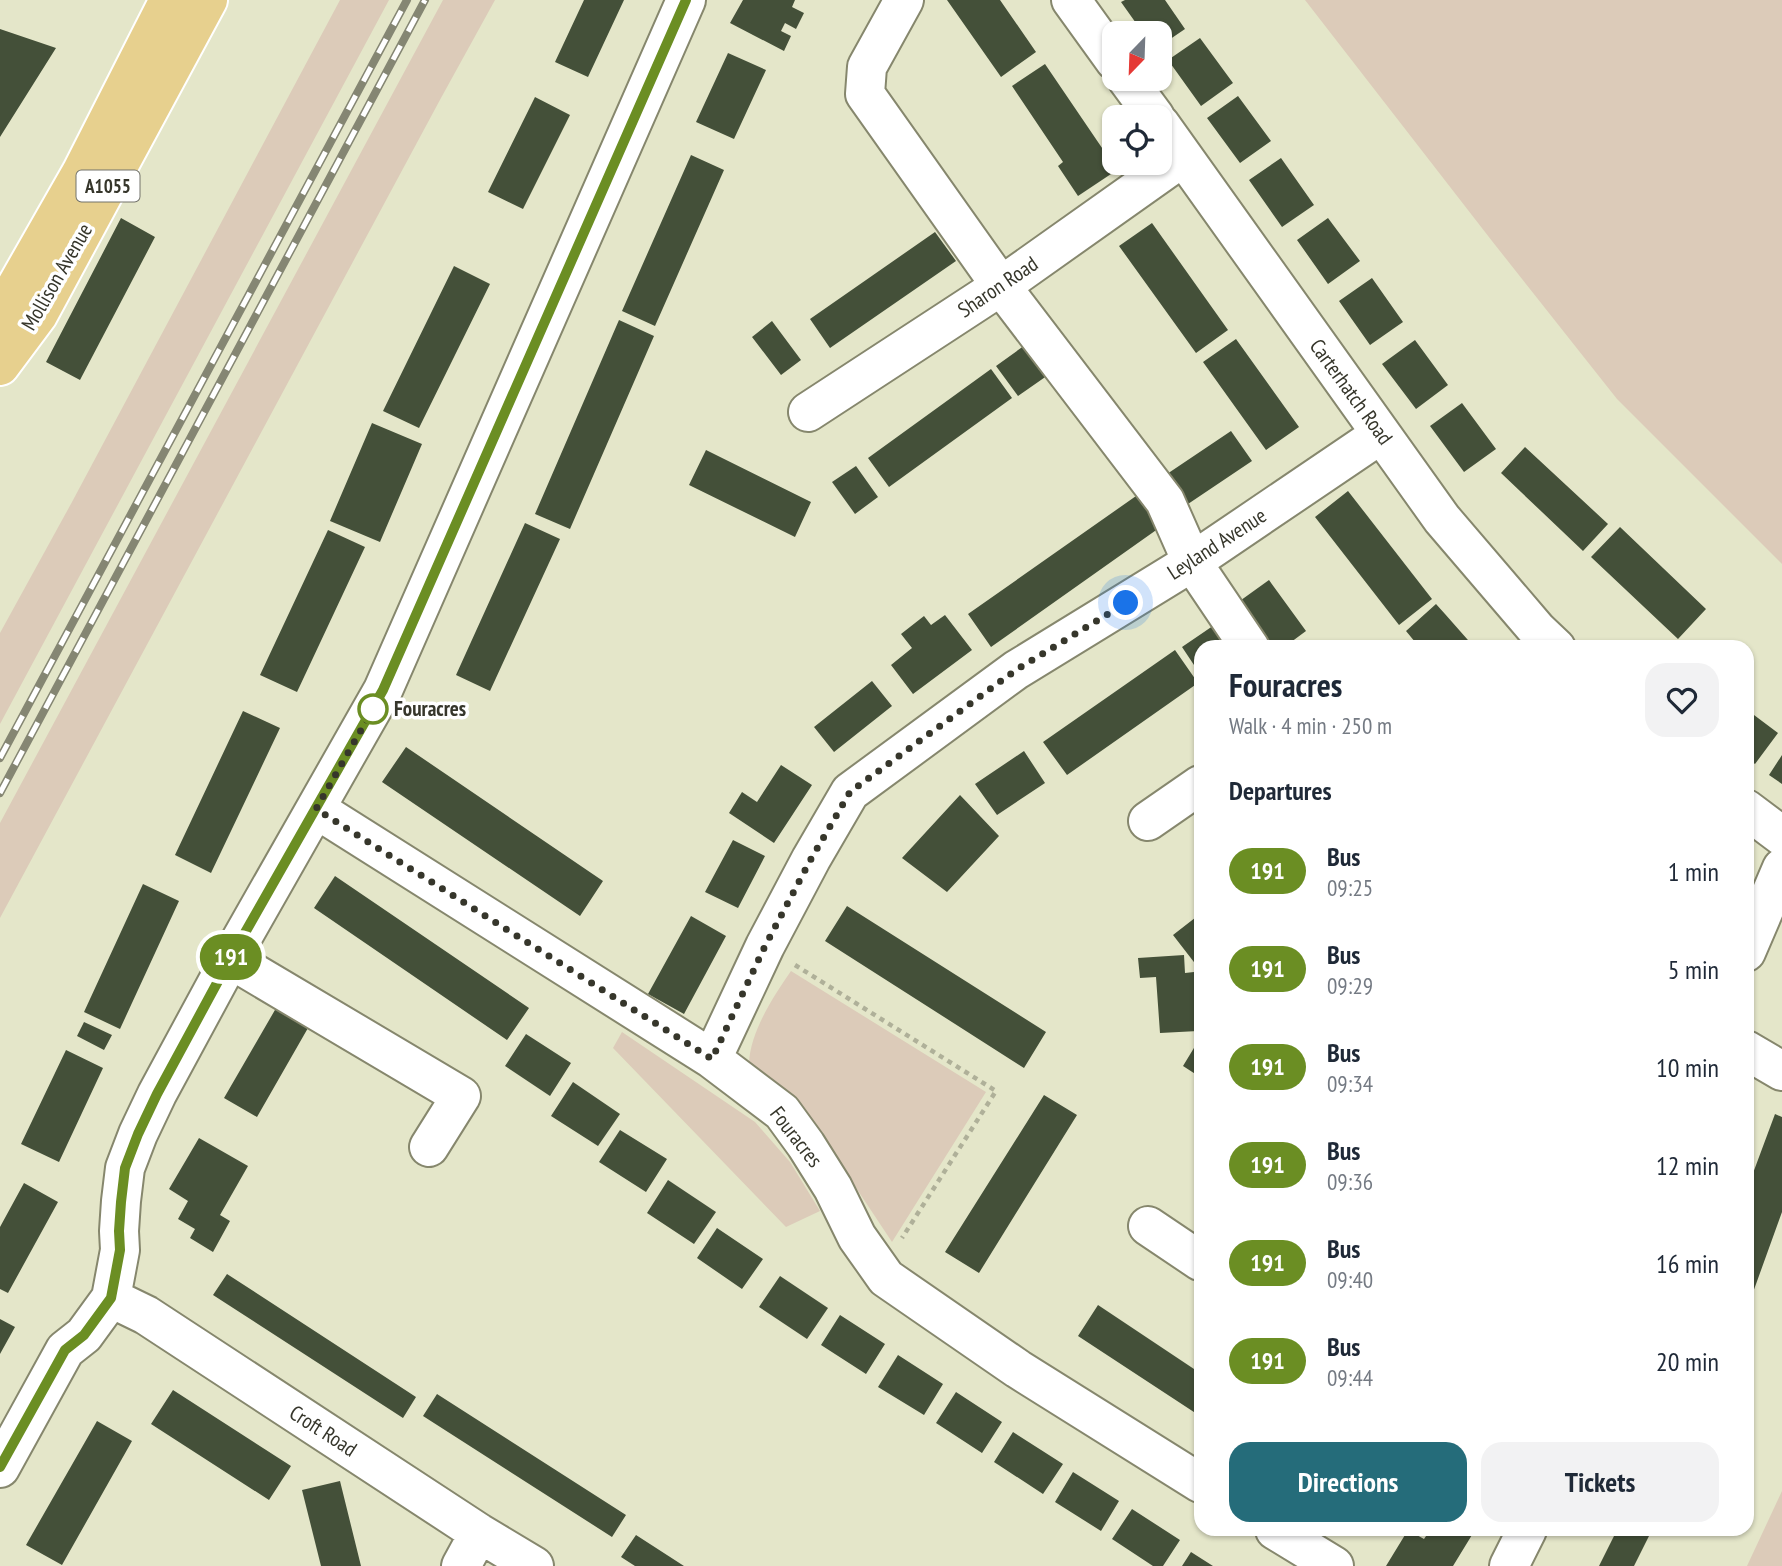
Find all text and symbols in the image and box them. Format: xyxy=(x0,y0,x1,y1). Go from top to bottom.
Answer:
north arrow xyxy=(1102,21,1172,91)
map controls xyxy=(1102,21,1172,175)
button: locate xyxy=(1102,105,1172,175)
road number: A1055 xyxy=(76,170,140,202)
street label: Mollison Avenue xyxy=(15,218,98,335)
street label: Sharon Road xyxy=(952,250,1043,323)
street label: Carterhatch Road xyxy=(1304,333,1399,450)
street label: Leyland Avenue xyxy=(1162,502,1271,586)
your location xyxy=(1108,585,1143,620)
text: Fouracres xyxy=(1229,663,1342,706)
button: heart xyxy=(1645,663,1719,737)
marker: Fouracres xyxy=(358,694,388,724)
place label: Fouracres xyxy=(394,695,466,722)
text: Walk · 4 min · 250 m xyxy=(1229,711,1392,740)
text: Departures xyxy=(1229,774,1332,807)
text: Bus xyxy=(1327,840,1360,873)
text: 191 xyxy=(1250,855,1285,886)
text: 1 min xyxy=(1668,855,1719,888)
text: 09:25 xyxy=(1327,873,1373,902)
line badge: 191 xyxy=(191,934,271,980)
text: Bus xyxy=(1327,938,1360,971)
text: 191 xyxy=(214,941,248,972)
text: 191 xyxy=(1250,953,1285,984)
text: 5 min xyxy=(1668,953,1719,986)
text: 09:29 xyxy=(1327,971,1373,1000)
text: Bus xyxy=(1327,1036,1360,1069)
text: 191 xyxy=(1250,1051,1285,1082)
text: 10 min xyxy=(1656,1051,1719,1084)
text: 09:34 xyxy=(1327,1069,1373,1098)
street label: Fouracres xyxy=(764,1101,829,1173)
text: Bus xyxy=(1327,1134,1360,1167)
text: 191 xyxy=(1250,1149,1285,1180)
text: 12 min xyxy=(1656,1149,1719,1182)
text: 09:36 xyxy=(1327,1167,1373,1196)
text: Bus xyxy=(1327,1232,1360,1265)
text: 191 xyxy=(1250,1247,1285,1278)
text: 16 min xyxy=(1656,1247,1719,1280)
text: 09:40 xyxy=(1327,1265,1373,1294)
text: Bus xyxy=(1327,1330,1360,1363)
text: 191 xyxy=(1250,1345,1285,1376)
text: 20 min xyxy=(1656,1345,1719,1378)
text: 09:44 xyxy=(1327,1363,1373,1392)
street label: Croft Road xyxy=(284,1399,362,1462)
button: Directions xyxy=(1229,1442,1467,1522)
button: Tickets xyxy=(1481,1442,1719,1522)

